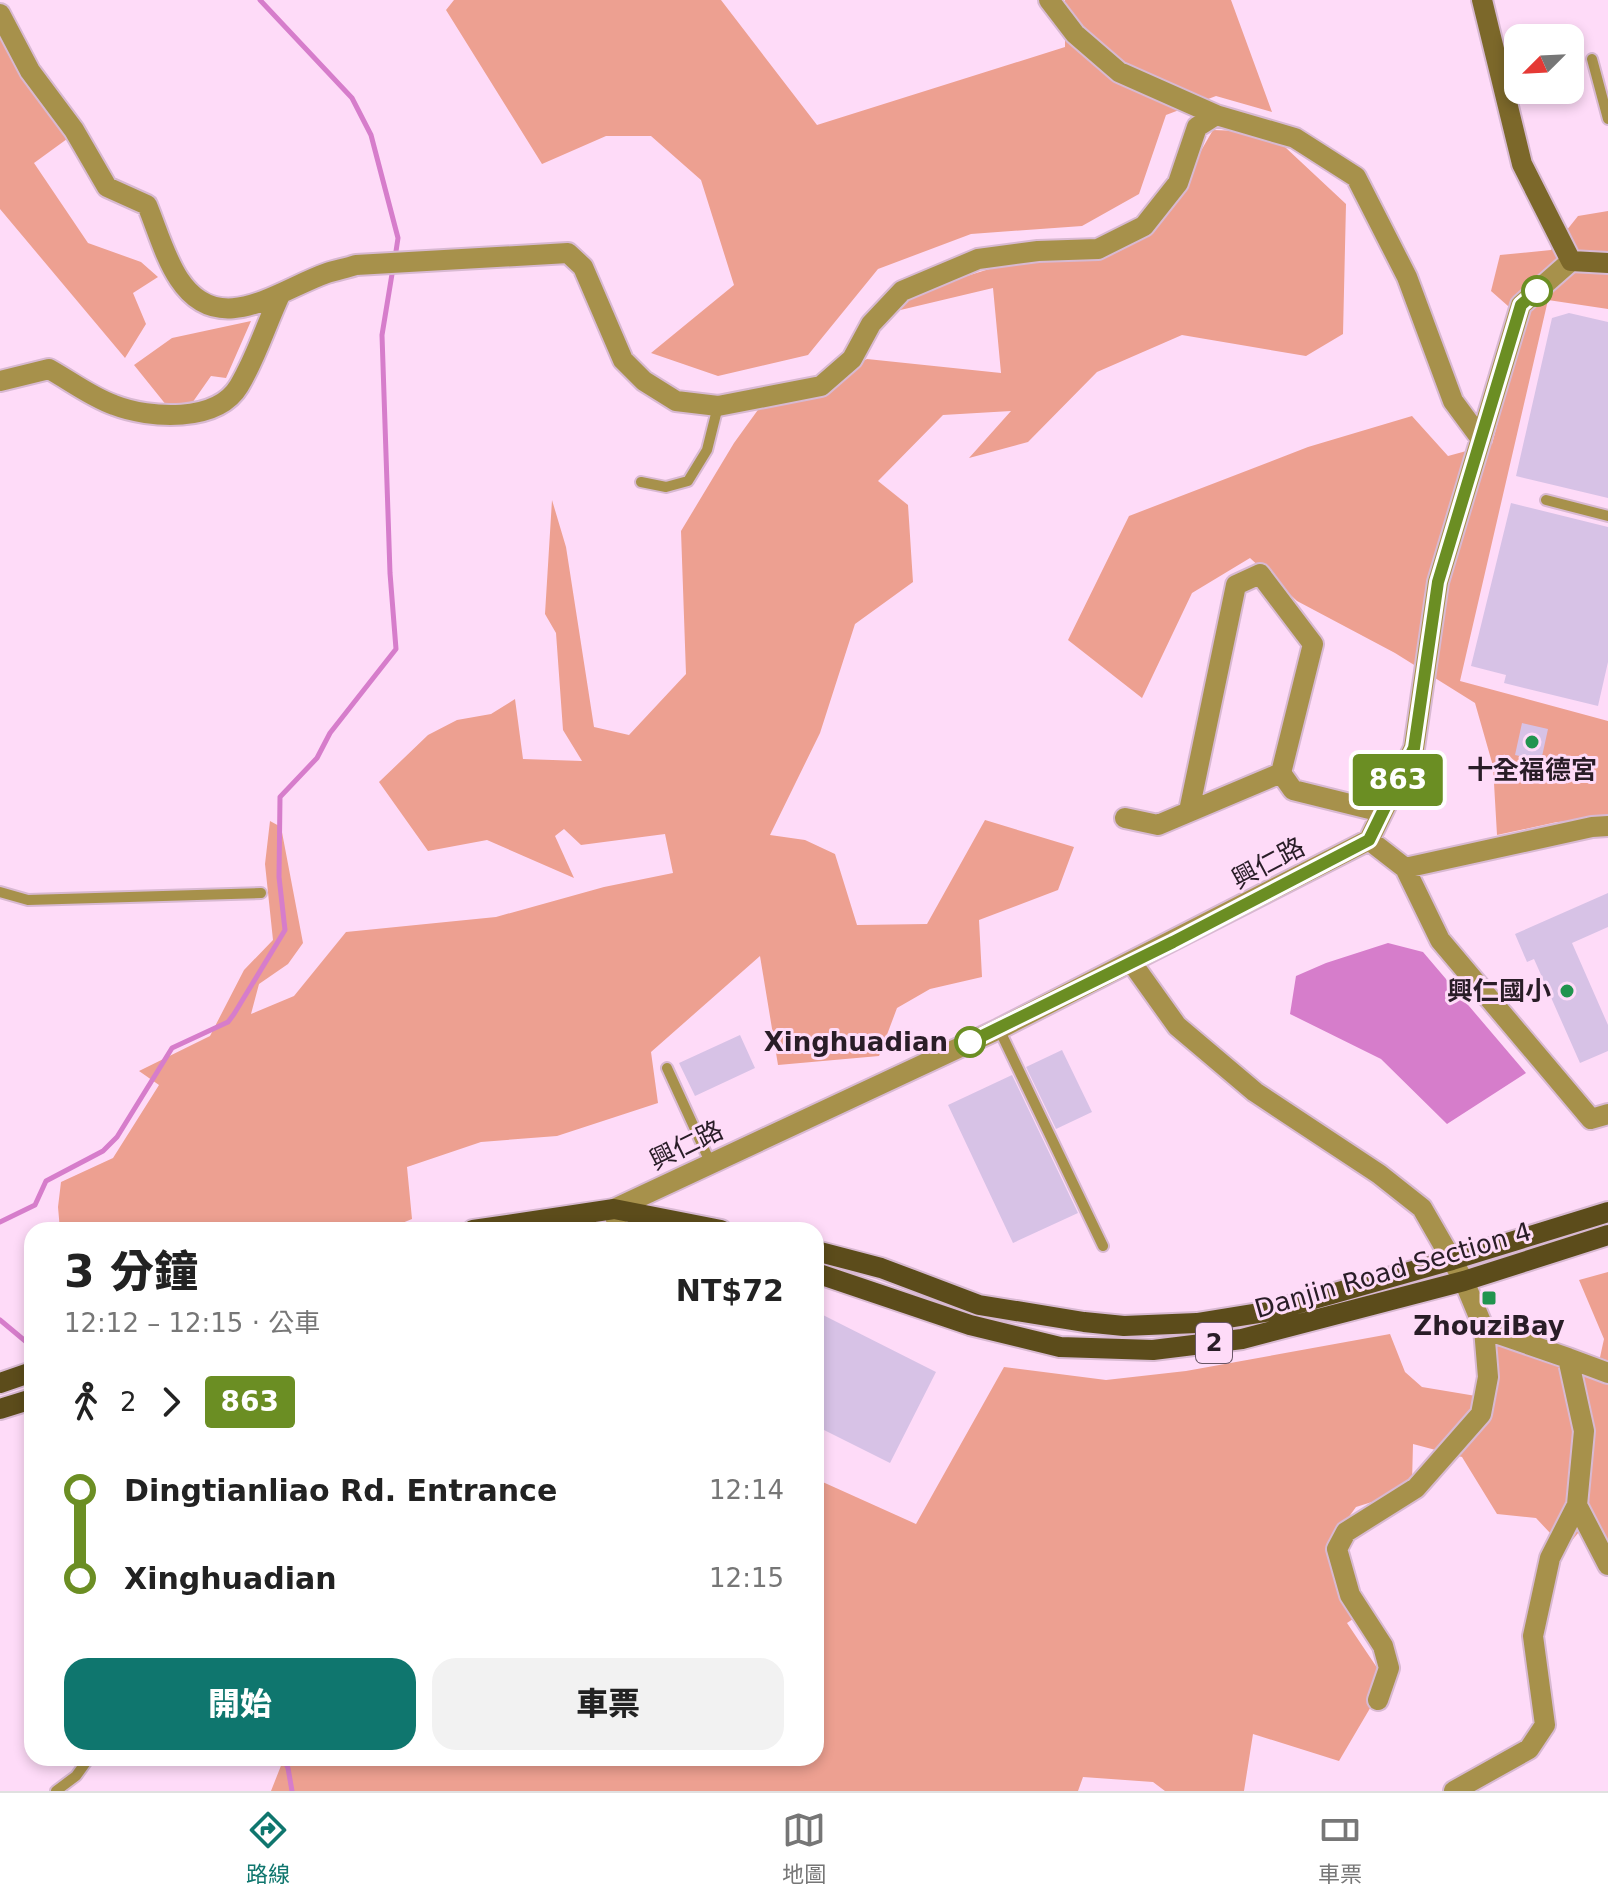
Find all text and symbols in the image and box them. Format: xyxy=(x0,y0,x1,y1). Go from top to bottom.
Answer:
north arrow xyxy=(1504,24,1584,104)
map controls xyxy=(1504,24,1584,104)
unlabelled marker xyxy=(1522,276,1552,306)
marker: 十全福德宮 xyxy=(1523,733,1541,751)
line badge: 863 xyxy=(1352,754,1444,806)
place label: 十全福德宮 xyxy=(1467,755,1597,785)
text: 863 xyxy=(1369,763,1427,796)
street label: 興仁路 xyxy=(1227,831,1309,895)
place label: 興仁國小 xyxy=(1447,976,1551,1006)
marker: 興仁國小 xyxy=(1558,982,1576,1000)
place label: Xinghuadian xyxy=(764,1027,948,1057)
marker: Xinghuadian xyxy=(955,1027,985,1057)
street label: 興仁路 xyxy=(644,1114,728,1176)
street label: Danjin Road Section 4 xyxy=(1251,1216,1535,1324)
text: 3 分鐘 xyxy=(64,1246,198,1297)
text: NT$72 xyxy=(676,1273,784,1308)
marker: ZhouziBay xyxy=(1480,1289,1498,1307)
text: 12:12 – 12:15 · 公車 xyxy=(64,1308,320,1338)
place label: ZhouziBay xyxy=(1413,1311,1565,1341)
road number: 2 xyxy=(1196,1323,1232,1363)
icon: walk xyxy=(64,1380,108,1424)
icon: forward xyxy=(149,1380,193,1424)
text: 863 xyxy=(221,1385,279,1418)
text: 2 xyxy=(120,1387,137,1417)
text: Dingtianliao Rd. Entrance xyxy=(124,1473,557,1508)
text: 12:14 xyxy=(709,1475,784,1505)
text: Xinghuadian xyxy=(124,1561,337,1596)
text: 12:15 xyxy=(709,1563,784,1593)
button: 開始 xyxy=(64,1658,416,1750)
button: 車票 xyxy=(432,1658,784,1750)
tab: 路線 xyxy=(246,1808,290,1888)
tab: 地圖 xyxy=(782,1808,826,1888)
tab: 車票 xyxy=(1318,1808,1362,1888)

